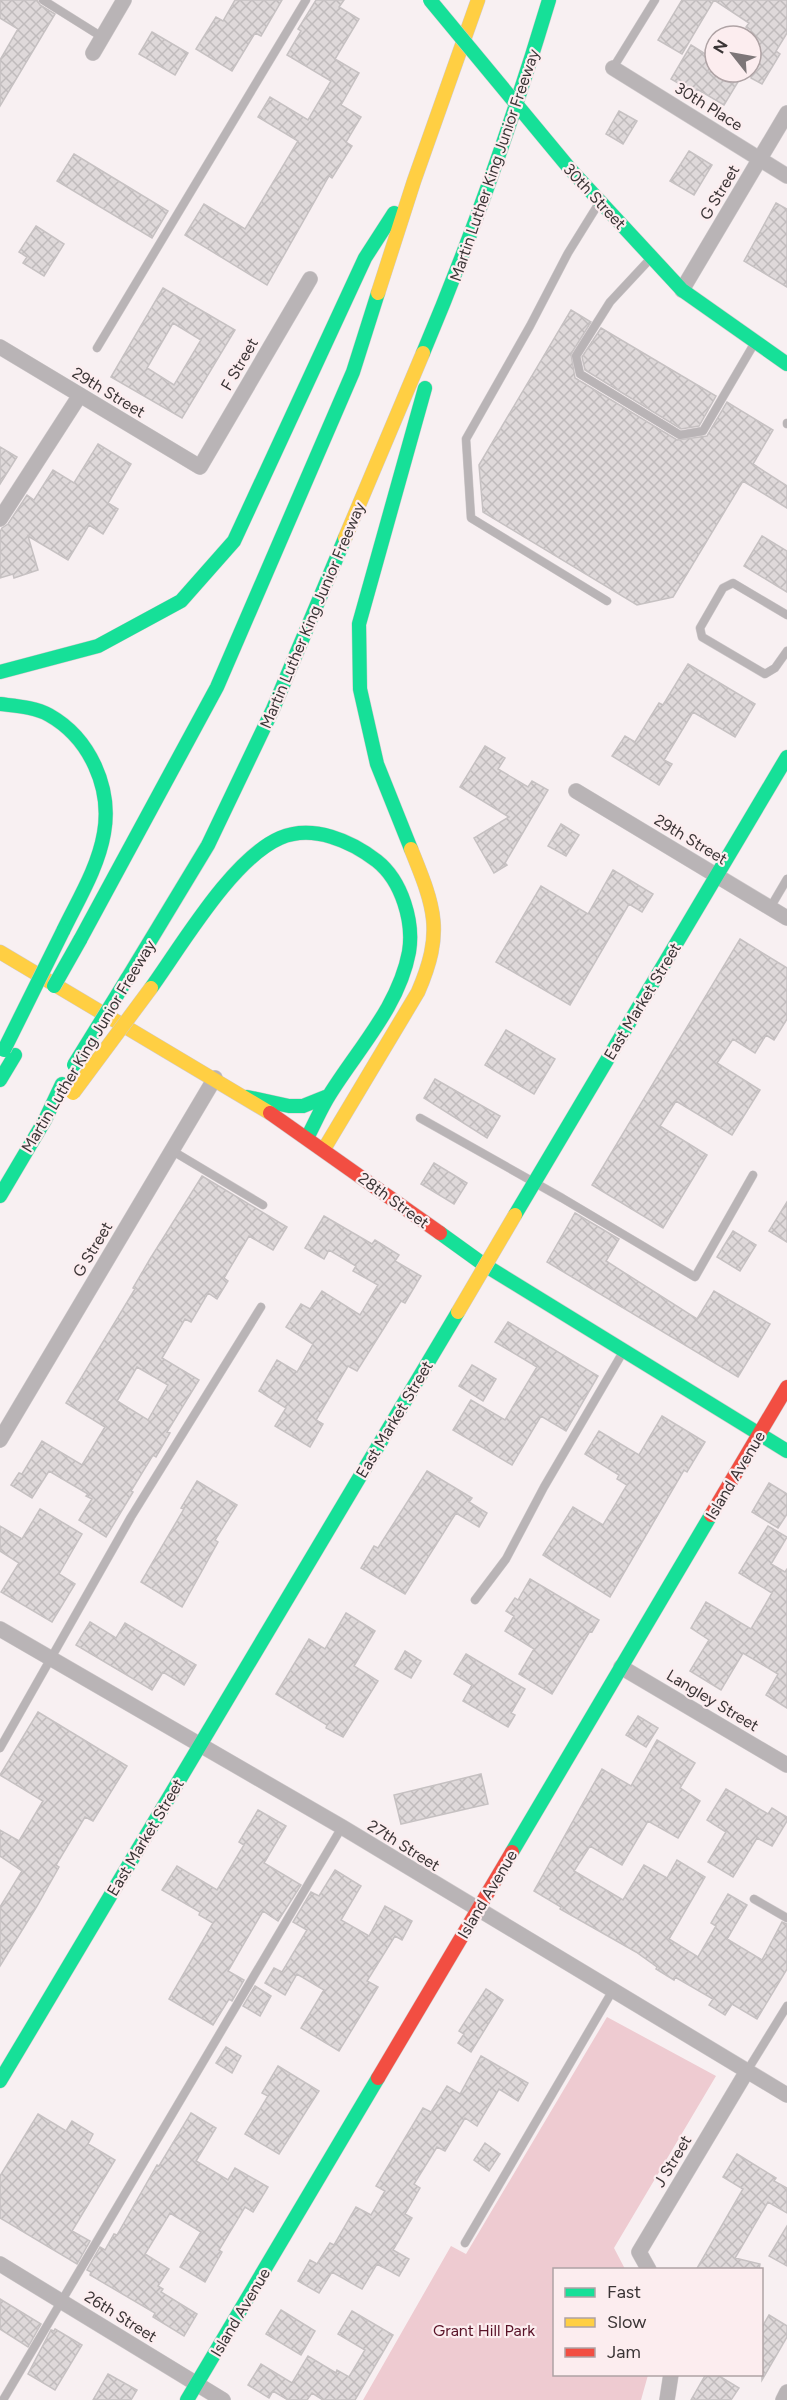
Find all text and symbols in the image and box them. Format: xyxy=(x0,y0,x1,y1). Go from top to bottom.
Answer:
north arrow xyxy=(703,24,763,84)
text: N xyxy=(709,36,732,57)
street label: Martin Luther King Junior Freeway xyxy=(446,46,543,284)
street label: 30th Place xyxy=(671,78,746,135)
street label: 30th Street xyxy=(559,160,630,233)
street label: G Street xyxy=(696,161,743,223)
street label: F Street xyxy=(217,335,262,394)
street label: 29th Street xyxy=(69,363,149,422)
street label: Martin Luther King Junior Freeway xyxy=(256,499,369,731)
street label: 29th Street xyxy=(651,810,731,869)
street label: Martin Luther King Junior Freeway xyxy=(17,936,160,1156)
street label: East Market Street xyxy=(600,939,685,1063)
street label: 28th Street xyxy=(355,1168,433,1232)
street label: G Street xyxy=(69,1218,116,1280)
street label: East Market Street xyxy=(352,1357,437,1481)
street label: Island Avenue xyxy=(702,1427,769,1523)
street label: Langley Street xyxy=(663,1665,762,1735)
street label: East Market Street xyxy=(103,1775,188,1899)
street label: 27th Street xyxy=(364,1816,443,1875)
street label: Island Avenue xyxy=(454,1846,521,1942)
street label: J Street xyxy=(650,2132,695,2191)
street label: Island Avenue xyxy=(207,2264,274,2360)
legend xyxy=(553,2268,763,2376)
text: Fast xyxy=(607,2281,641,2303)
street label: 26th Street xyxy=(81,2287,160,2346)
text: Slow xyxy=(607,2311,646,2333)
park label: Grant Hill Park xyxy=(433,2321,535,2340)
text: Jam xyxy=(607,2341,641,2363)

